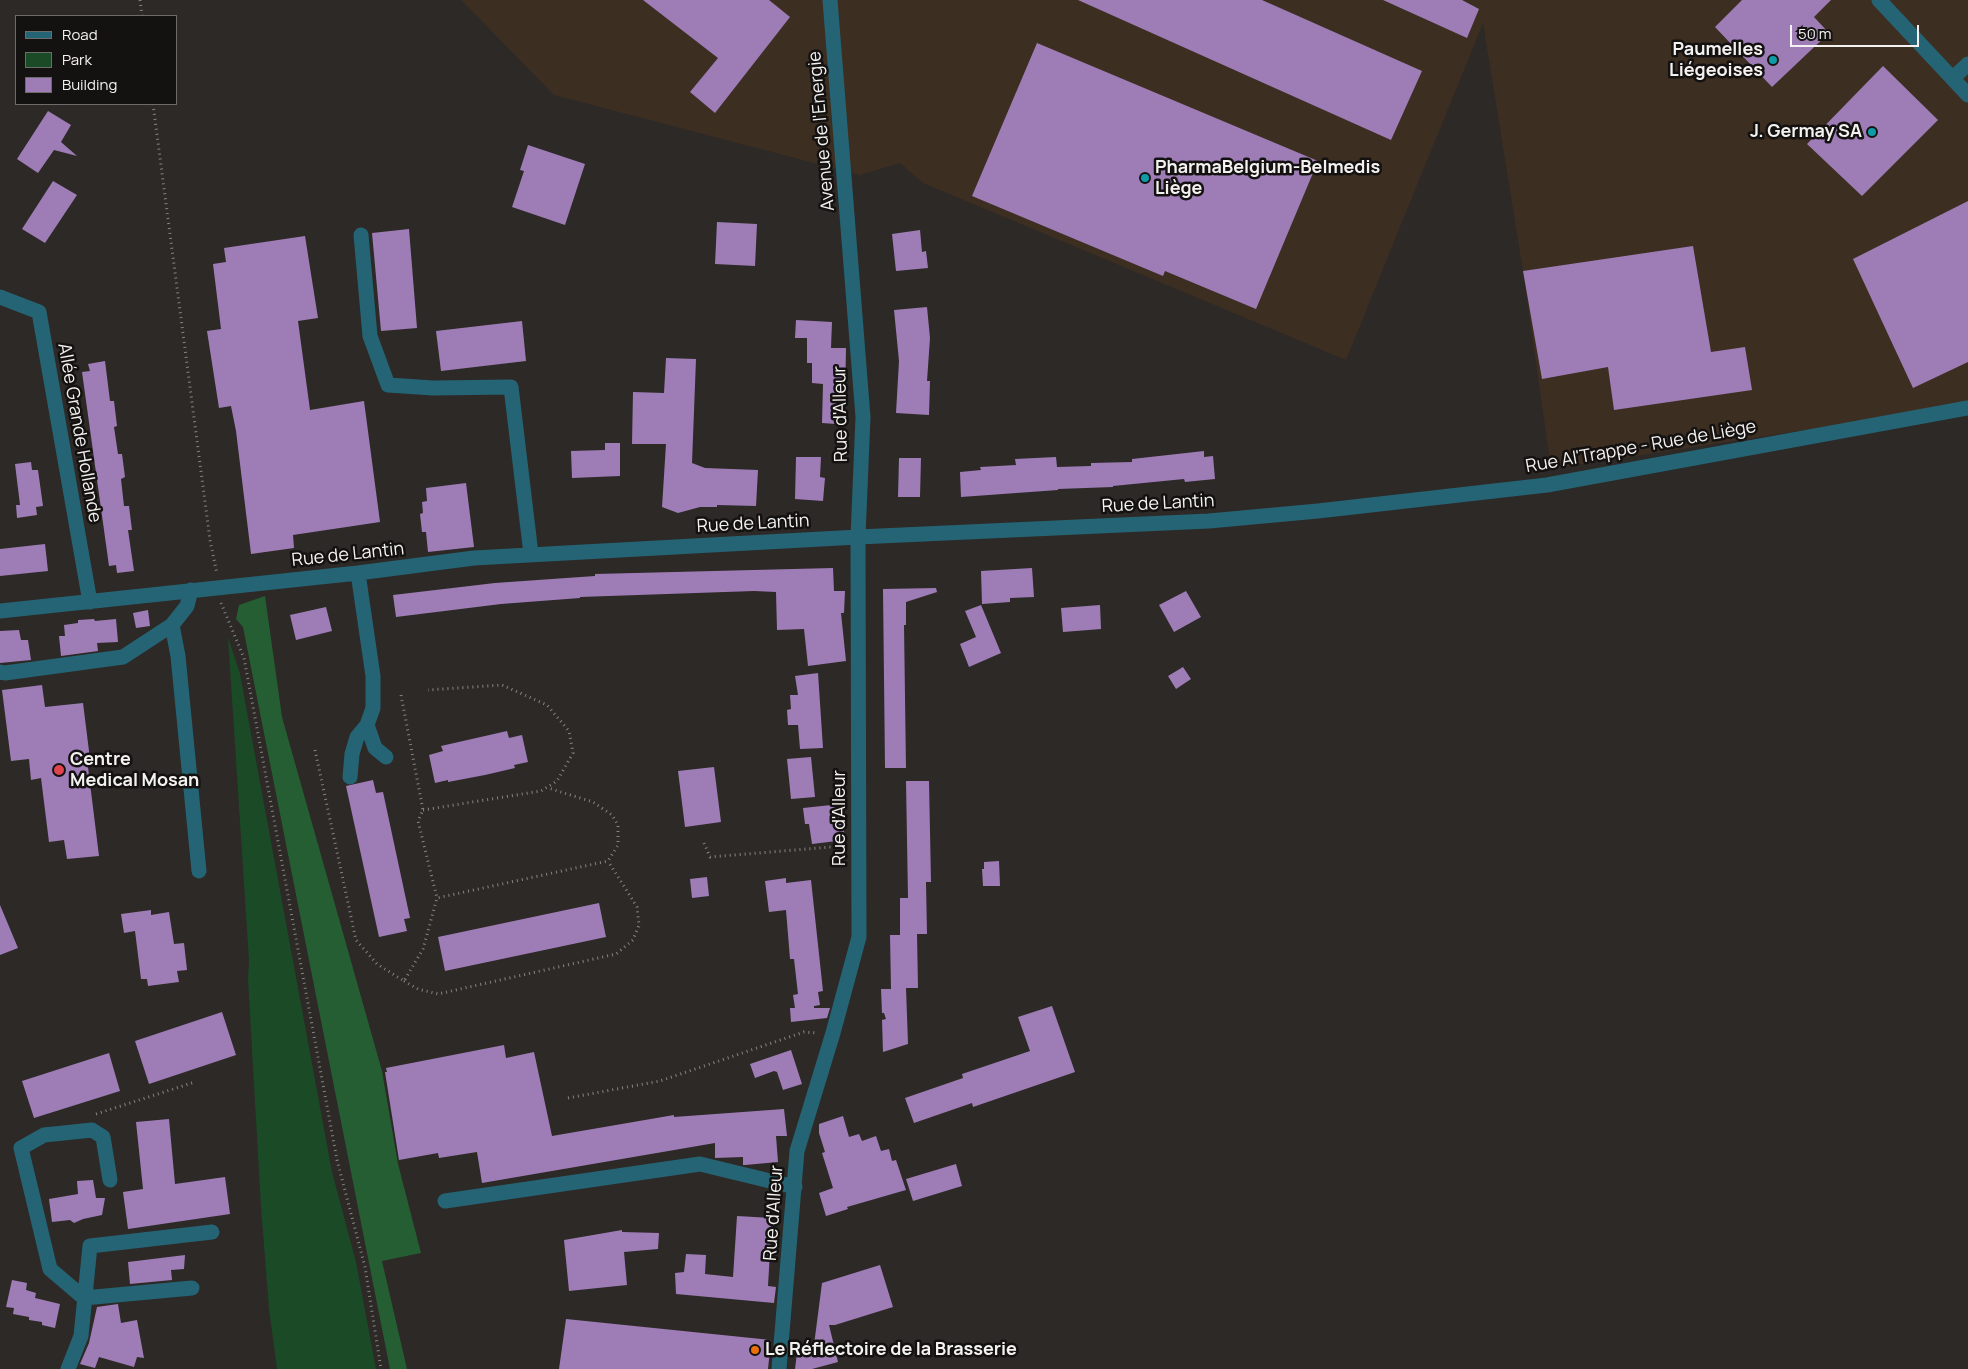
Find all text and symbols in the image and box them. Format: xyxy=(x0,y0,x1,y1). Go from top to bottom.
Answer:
legend xyxy=(15,15,178,105)
scale bar xyxy=(1793,15,1922,47)
text: 50 m xyxy=(1798,23,1832,44)
text: Road xyxy=(62,24,98,45)
place label: Paumelles Liégeoises xyxy=(1669,39,1763,82)
text: Park xyxy=(62,49,92,70)
street label: Avenue de l'Energie xyxy=(804,50,840,212)
marker: Paumelles Liégeoises xyxy=(1767,54,1779,66)
text: Building xyxy=(62,74,117,95)
place label: J. Germay SA xyxy=(1750,121,1862,143)
marker: J. Germay SA xyxy=(1866,126,1878,138)
place label: PharmaBelgium-Belmedis Liège xyxy=(1155,157,1380,200)
marker: PharmaBelgium-Belmedis Liège xyxy=(1139,172,1151,184)
street label: Allée Grande Hollande xyxy=(53,342,105,524)
street label: Rue d'Alleur xyxy=(829,366,853,462)
street label: Rue Al'Trappe - Rue de Liège xyxy=(1524,416,1758,478)
street label: Rue de Lantin xyxy=(1101,490,1215,518)
street label: Rue de Lantin xyxy=(696,510,810,538)
street label: Rue de Lantin xyxy=(291,538,405,572)
place label: Centre Medical Mosan xyxy=(70,749,199,792)
marker: Centre Medical Mosan xyxy=(52,763,66,777)
street label: Rue d'Alleur xyxy=(829,770,851,866)
street label: Rue d'Alleur xyxy=(760,1164,788,1262)
place label: Le Réflectoire de la Brasserie xyxy=(765,1339,1017,1361)
marker: Le Réflectoire de la Brasserie xyxy=(749,1344,761,1356)

